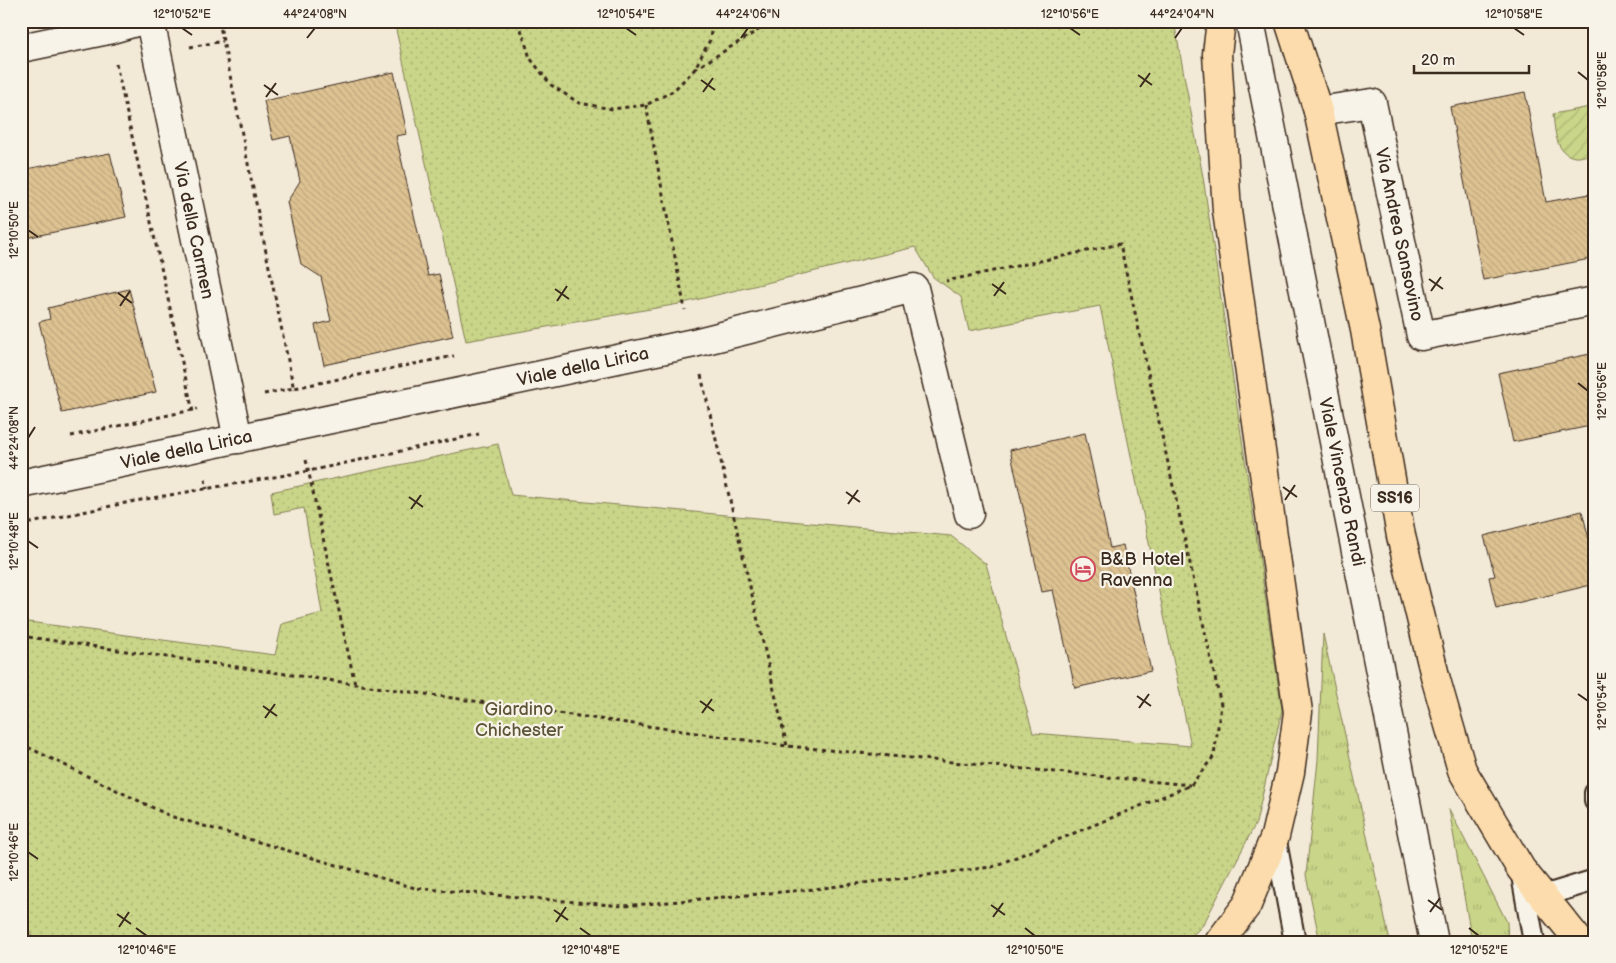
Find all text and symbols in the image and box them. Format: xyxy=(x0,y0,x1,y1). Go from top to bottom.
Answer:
text: 12°10'52"E xyxy=(153,7,211,22)
text: 44°24'08"N xyxy=(283,7,347,22)
text: 12°10'54"E xyxy=(597,7,655,22)
text: 44°24'06"N xyxy=(716,7,780,22)
text: 12°10'56"E xyxy=(1041,7,1099,22)
text: 44°24'04"N xyxy=(1150,7,1214,22)
text: 12°10'58"E xyxy=(1485,7,1543,22)
scale bar xyxy=(1414,42,1528,74)
text: 20 m xyxy=(1421,51,1455,70)
text: 12°10'58"E xyxy=(1595,51,1610,109)
street label: Via Andrea Sansovino xyxy=(1371,146,1428,323)
street label: Via della Carmen xyxy=(169,160,219,301)
text: 12°10'50"E xyxy=(7,201,22,259)
street label: Viale della Lirica xyxy=(515,342,651,390)
text: 12°10'56"E xyxy=(1595,362,1610,420)
street label: Viale Vincenzo Randi xyxy=(1315,396,1369,568)
text: 44°24'08"N xyxy=(7,406,22,470)
street label: Viale della Lirica xyxy=(119,425,254,473)
road number: SS16 xyxy=(1371,484,1419,512)
text: 12°10'48"E xyxy=(7,512,22,570)
place label: B&B Hotel Ravenna xyxy=(1100,549,1184,591)
hotel icon: B&B Hotel Ravenna xyxy=(1070,556,1096,582)
text: 12°10'54"E xyxy=(1595,672,1610,730)
park label: Giardino Chichester xyxy=(475,699,564,741)
text: 12°10'46"E xyxy=(7,823,22,881)
text: 12°10'46"E xyxy=(118,943,176,958)
text: 12°10'48"E xyxy=(562,943,620,958)
text: 12°10'50"E xyxy=(1006,943,1064,958)
text: 12°10'52"E xyxy=(1450,943,1508,958)

